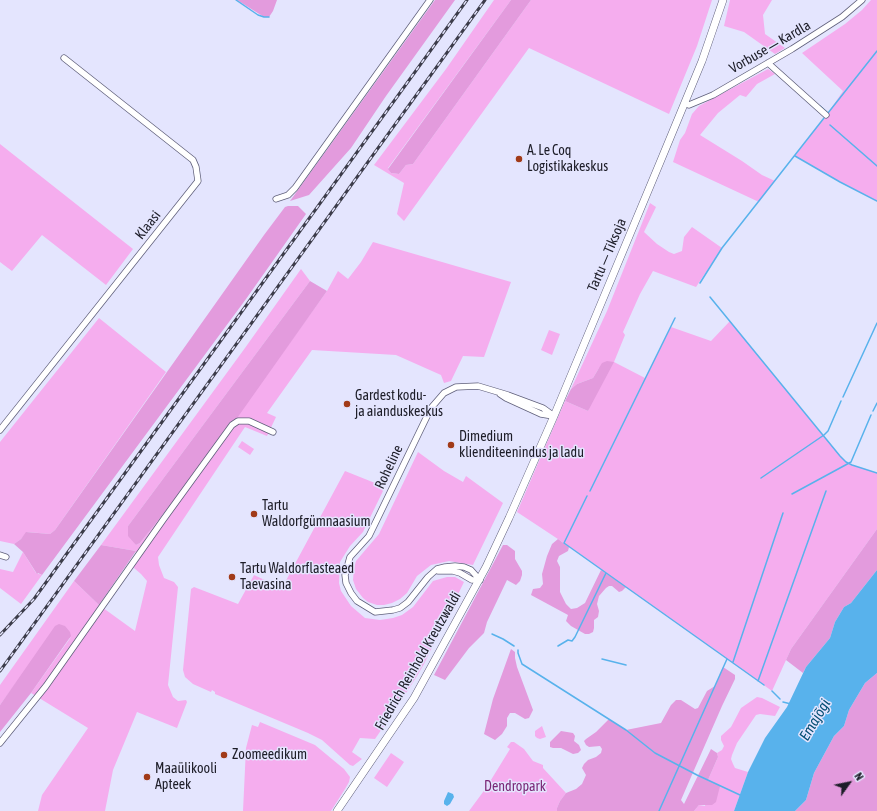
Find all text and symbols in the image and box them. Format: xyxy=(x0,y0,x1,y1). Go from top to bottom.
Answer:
street label: Vorbuse — Kardla xyxy=(726,17,814,77)
place label: A. Le Coq Logistikakeskus xyxy=(527,143,608,176)
marker: A. Le Coq Logistikakeskus xyxy=(514,154,524,164)
street label: Klaasi xyxy=(132,207,164,243)
street label: Tartu — Tiksoja xyxy=(584,216,630,294)
place label: Gardest kodu- ja aianduskeskus xyxy=(355,388,443,420)
marker: Gardest kodu- ja aianduskeskus xyxy=(342,399,352,409)
place label: Dimedium klienditeenindus ja ladu xyxy=(459,429,584,462)
marker: Dimedium klienditeenindus ja ladu xyxy=(446,440,456,450)
street label: Roheline xyxy=(371,442,407,492)
place label: Tartu Waldorfgümnaasium xyxy=(262,498,371,530)
marker: Tartu Waldorfgümnaasium xyxy=(249,509,259,519)
place label: Tartu Waldorflasteaed Taevasina xyxy=(240,561,354,594)
marker: Tartu Waldorflasteaed Taevasina xyxy=(227,572,237,582)
street label: Friedrich Reinhold Kreutzwaldi xyxy=(371,589,465,733)
water label: Emajõgi xyxy=(796,696,834,744)
place label: Zoomeedikum xyxy=(232,747,307,763)
marker: Zoomeedikum xyxy=(219,750,229,760)
place label: Maaülikooli Apteek xyxy=(155,761,217,794)
north arrow xyxy=(829,763,869,803)
text: N xyxy=(852,770,866,782)
marker: Maaülikooli Apteek xyxy=(142,772,152,782)
park label: Dendropark xyxy=(484,779,546,795)

